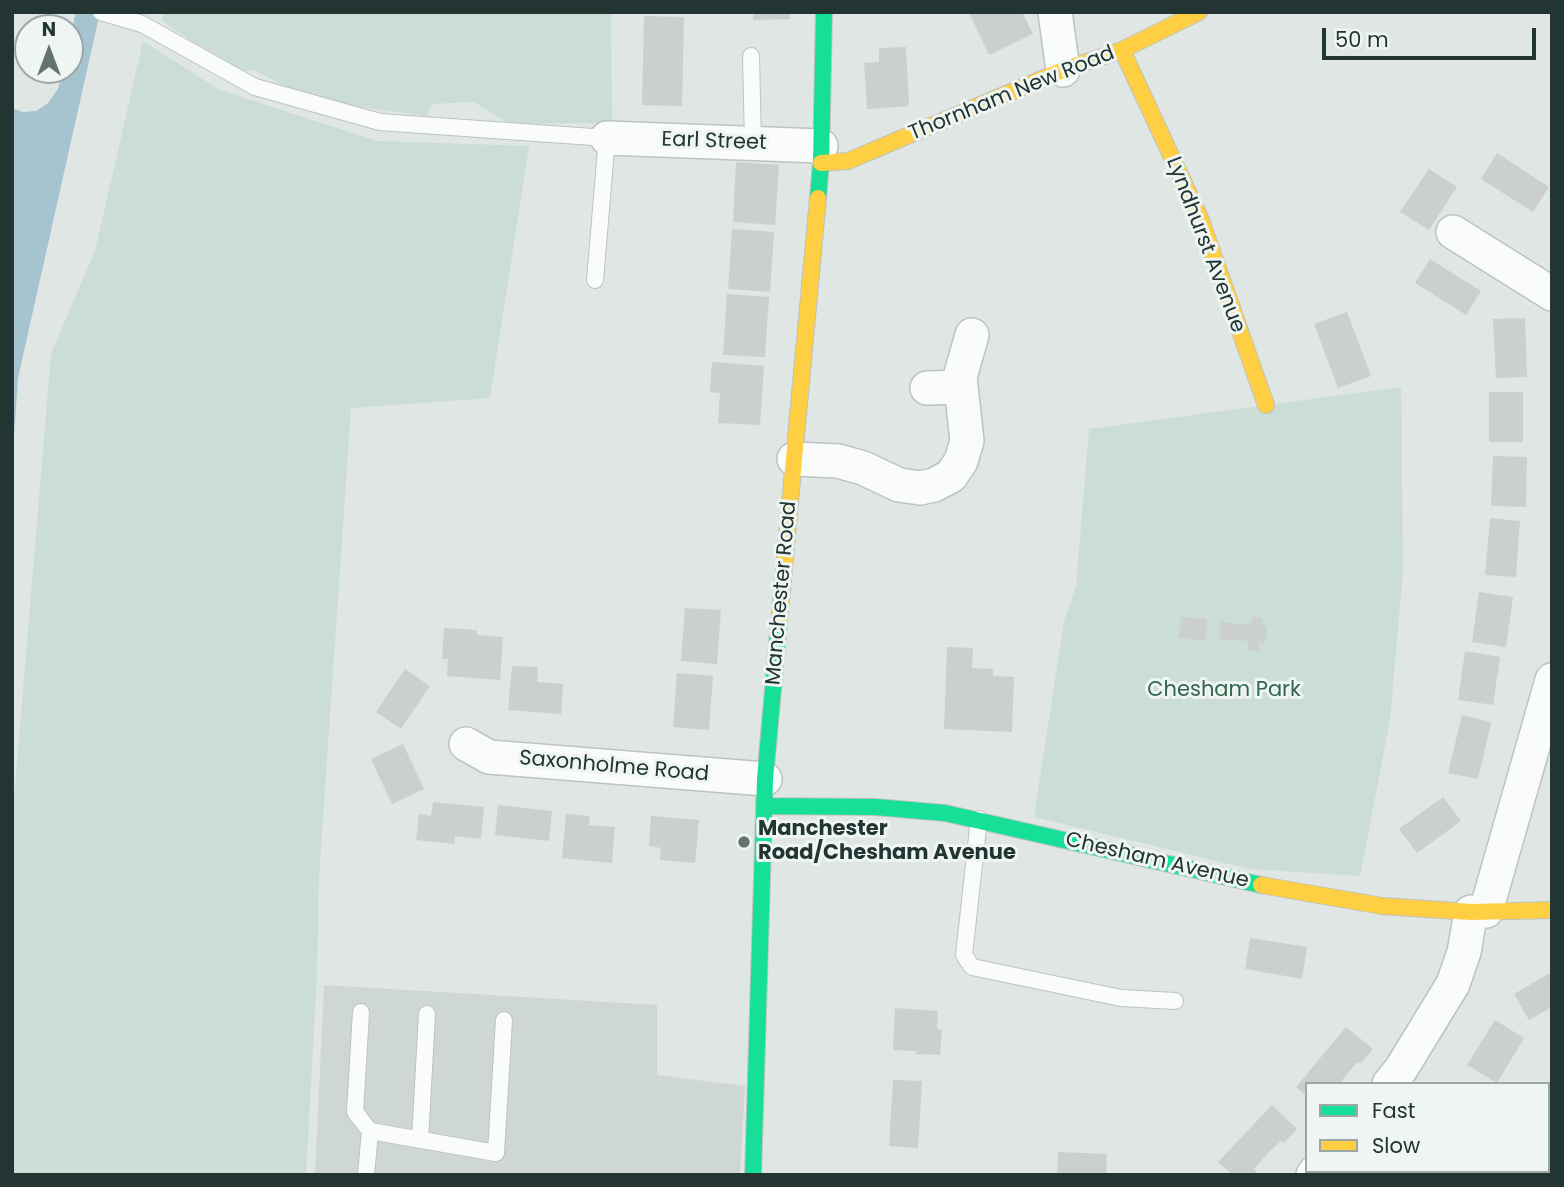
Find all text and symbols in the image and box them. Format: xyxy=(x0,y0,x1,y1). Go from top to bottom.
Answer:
north arrow xyxy=(14,14,84,84)
scale bar xyxy=(1326,14,1540,58)
text: N xyxy=(42,16,56,43)
text: 50 m xyxy=(1335,25,1389,54)
street label: Thornham New Road xyxy=(905,41,1119,147)
street label: Earl Street xyxy=(661,128,767,156)
street label: Lyndhurst Avenue xyxy=(1160,154,1250,336)
street label: Manchester Road xyxy=(761,500,803,686)
park label: Chesham Park xyxy=(1147,678,1301,704)
street label: Saxonholme Road xyxy=(518,746,710,788)
place label: Manchester Road/Chesham Avenue xyxy=(758,817,1016,867)
street label: Chesham Avenue xyxy=(1063,828,1251,894)
marker: Manchester Road/Chesham Avenue xyxy=(736,834,752,850)
legend xyxy=(1305,1082,1550,1173)
text: Fast xyxy=(1372,1096,1415,1125)
text: Slow xyxy=(1372,1131,1420,1160)

